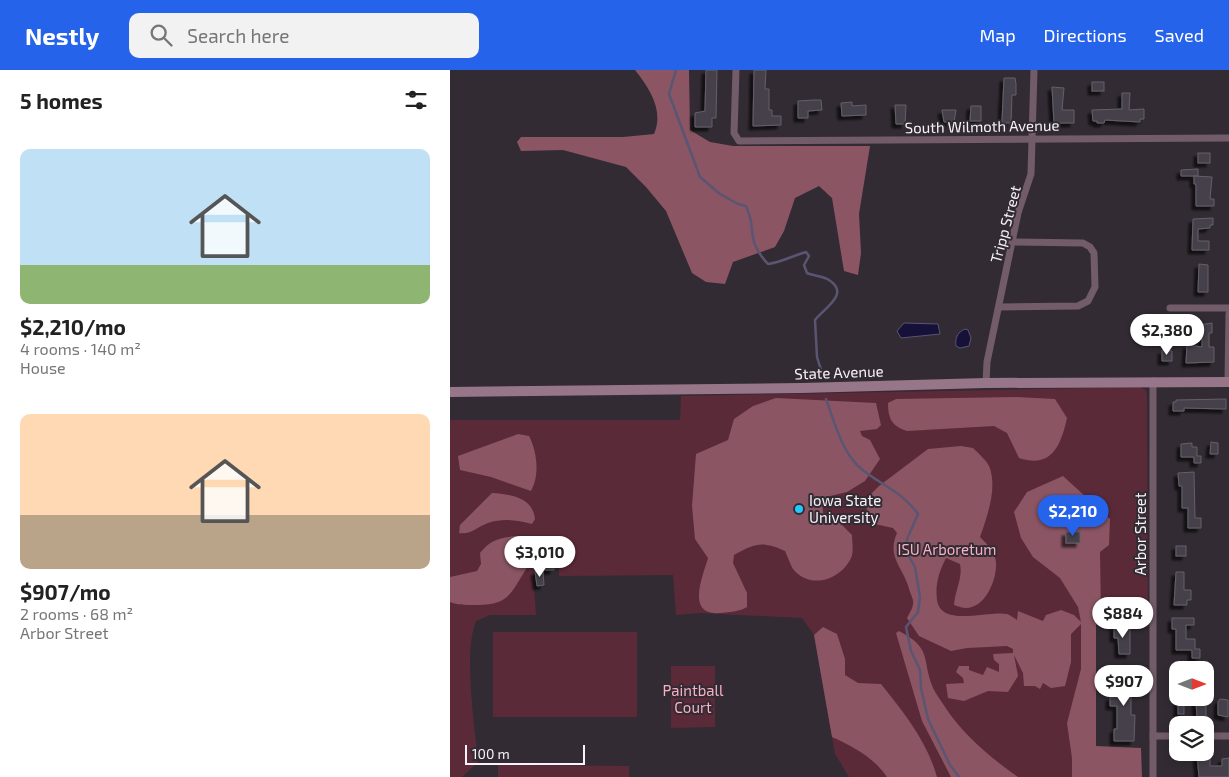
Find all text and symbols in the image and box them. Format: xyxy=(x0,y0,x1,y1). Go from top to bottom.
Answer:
search box xyxy=(129,13,479,58)
text: Nestly xyxy=(25,21,99,50)
icon: search xyxy=(147,21,175,49)
text: Search here xyxy=(187,24,289,47)
text: Map xyxy=(979,24,1016,46)
text: Directions xyxy=(1044,24,1127,46)
text: Saved xyxy=(1155,24,1204,46)
icon: filters xyxy=(402,86,430,114)
text: 5 homes xyxy=(20,88,103,113)
street label: South Wilmoth Avenue xyxy=(904,116,1060,136)
icon: home xyxy=(180,181,270,271)
street label: Tripp Street xyxy=(986,183,1024,265)
text: $2,210/mo xyxy=(20,314,126,339)
pin: $2,380 xyxy=(1126,314,1208,356)
text: $2,380 xyxy=(1141,320,1193,339)
text: 4 rooms · 140 m² xyxy=(20,339,141,358)
text: House xyxy=(20,358,66,377)
street label: State Avenue xyxy=(794,361,884,383)
icon: home xyxy=(180,446,270,536)
place label: Iowa State University xyxy=(809,491,881,526)
street label: Arbor Street xyxy=(1131,492,1149,576)
pin: $2,210 xyxy=(1032,494,1114,537)
text: $2,210 xyxy=(1049,501,1097,520)
marker: Iowa State University xyxy=(793,503,805,515)
pin: $3,010 xyxy=(499,536,581,578)
park label: ISU Arboretum xyxy=(897,540,997,558)
text: $3,010 xyxy=(515,542,565,561)
text: $907/mo xyxy=(20,579,111,604)
pin: $884 xyxy=(1093,596,1153,639)
text: $884 xyxy=(1103,603,1143,622)
text: 2 rooms · 68 m² xyxy=(20,604,133,623)
text: Arbor Street xyxy=(20,623,109,642)
north arrow xyxy=(1169,661,1214,706)
map controls xyxy=(1169,661,1214,761)
pin: $907 xyxy=(1094,664,1154,707)
text: $907 xyxy=(1105,671,1143,690)
park label: Paintball Court xyxy=(663,681,724,716)
button: layers xyxy=(1169,716,1214,761)
scale bar xyxy=(465,742,585,765)
text: 100 m xyxy=(472,745,510,762)

